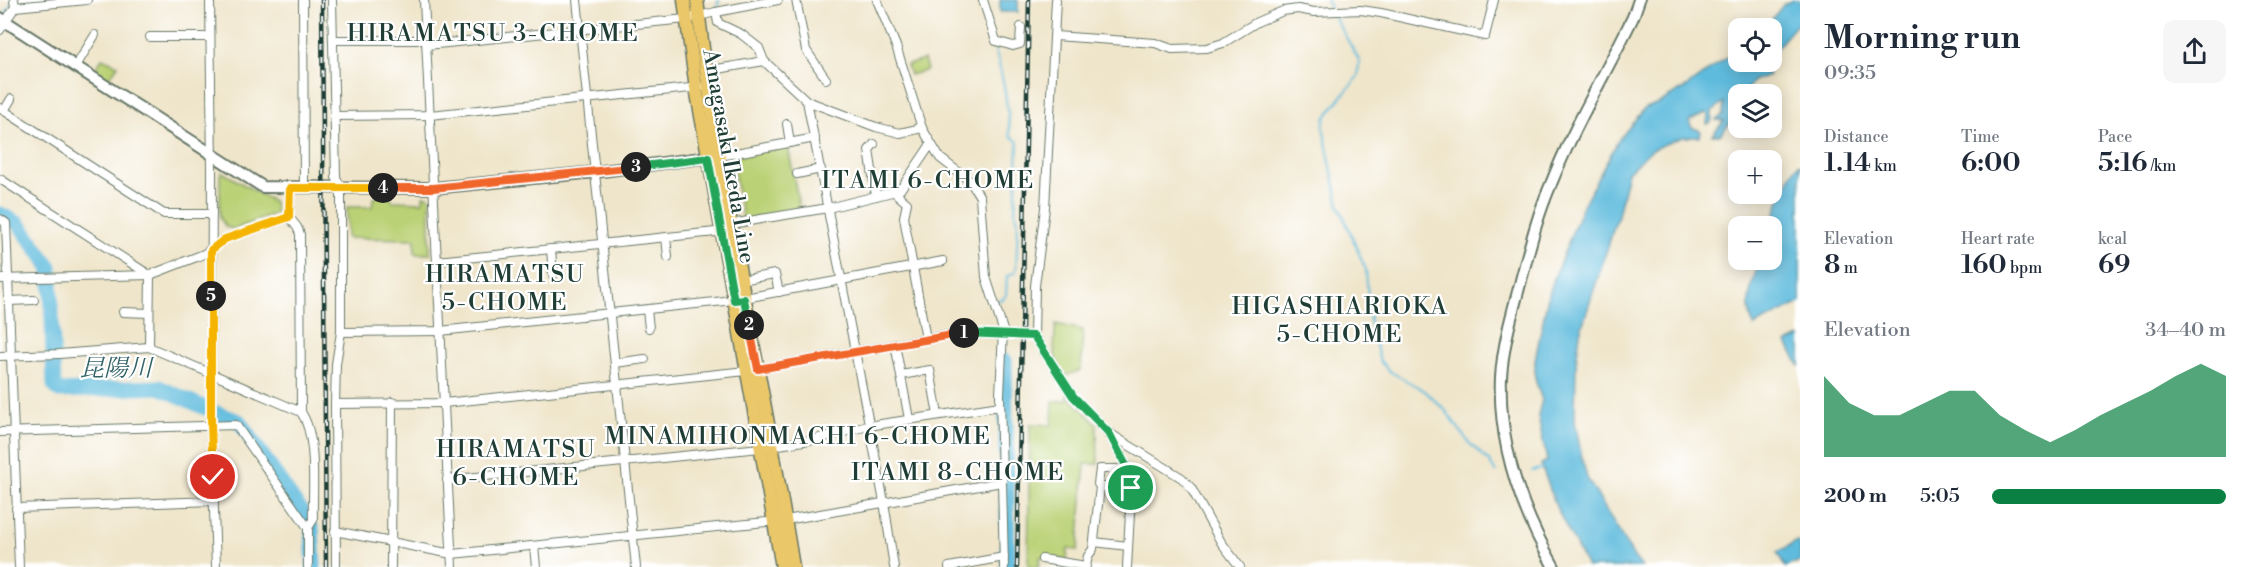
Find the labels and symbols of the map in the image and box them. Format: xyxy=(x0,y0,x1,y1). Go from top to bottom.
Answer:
district label: HIRAMATSU 3-CHOME xyxy=(347,19,639,49)
street label: Amagasaki Ikeda Line xyxy=(696,46,761,265)
pin: 3 xyxy=(621,152,651,182)
district label: ITAMI 6-CHOME xyxy=(821,166,1035,196)
pin: 4 xyxy=(368,173,398,203)
district label: HIRAMATSU 5-CHOME xyxy=(425,260,585,318)
pin: 5 xyxy=(196,281,226,311)
district label: HIGASHIARIOKA 5-CHOME xyxy=(1231,292,1449,350)
pin: 2 xyxy=(734,310,764,340)
pin: 1 xyxy=(949,318,979,348)
water label: 昆陽川 xyxy=(80,354,155,384)
district label: MINAMIHONMACHI 6-CHOME xyxy=(605,422,991,452)
district label: HIRAMATSU 6-CHOME xyxy=(436,435,596,493)
pin xyxy=(187,451,238,502)
district label: ITAMI 8-CHOME xyxy=(851,458,1065,488)
pin xyxy=(1105,462,1156,513)

